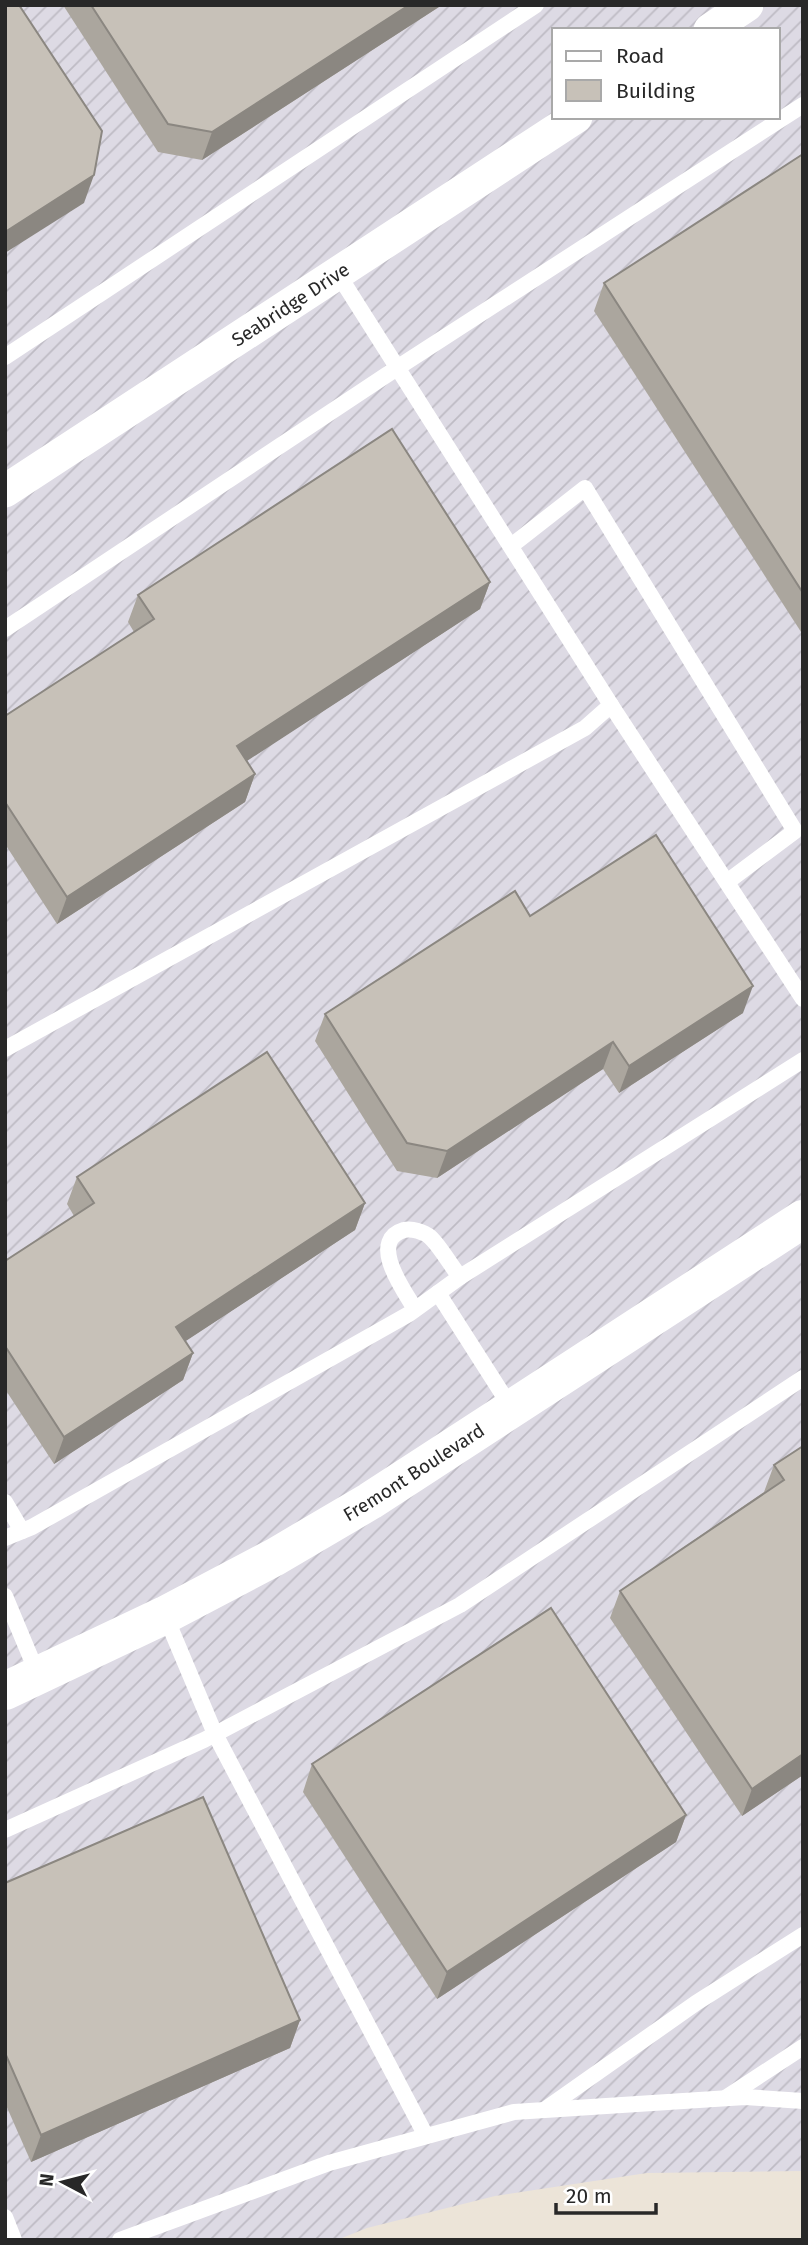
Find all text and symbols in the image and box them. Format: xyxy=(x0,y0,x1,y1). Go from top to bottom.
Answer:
legend xyxy=(552,28,780,119)
text: Road xyxy=(616,43,664,69)
text: Building xyxy=(616,78,695,104)
street label: Seabridge Drive xyxy=(227,257,353,351)
street label: Fremont Boulevard xyxy=(339,1418,488,1526)
north arrow xyxy=(28,2147,98,2217)
text: N xyxy=(34,2172,59,2188)
scale bar xyxy=(556,2172,656,2216)
text: 20 m xyxy=(566,2183,612,2209)

